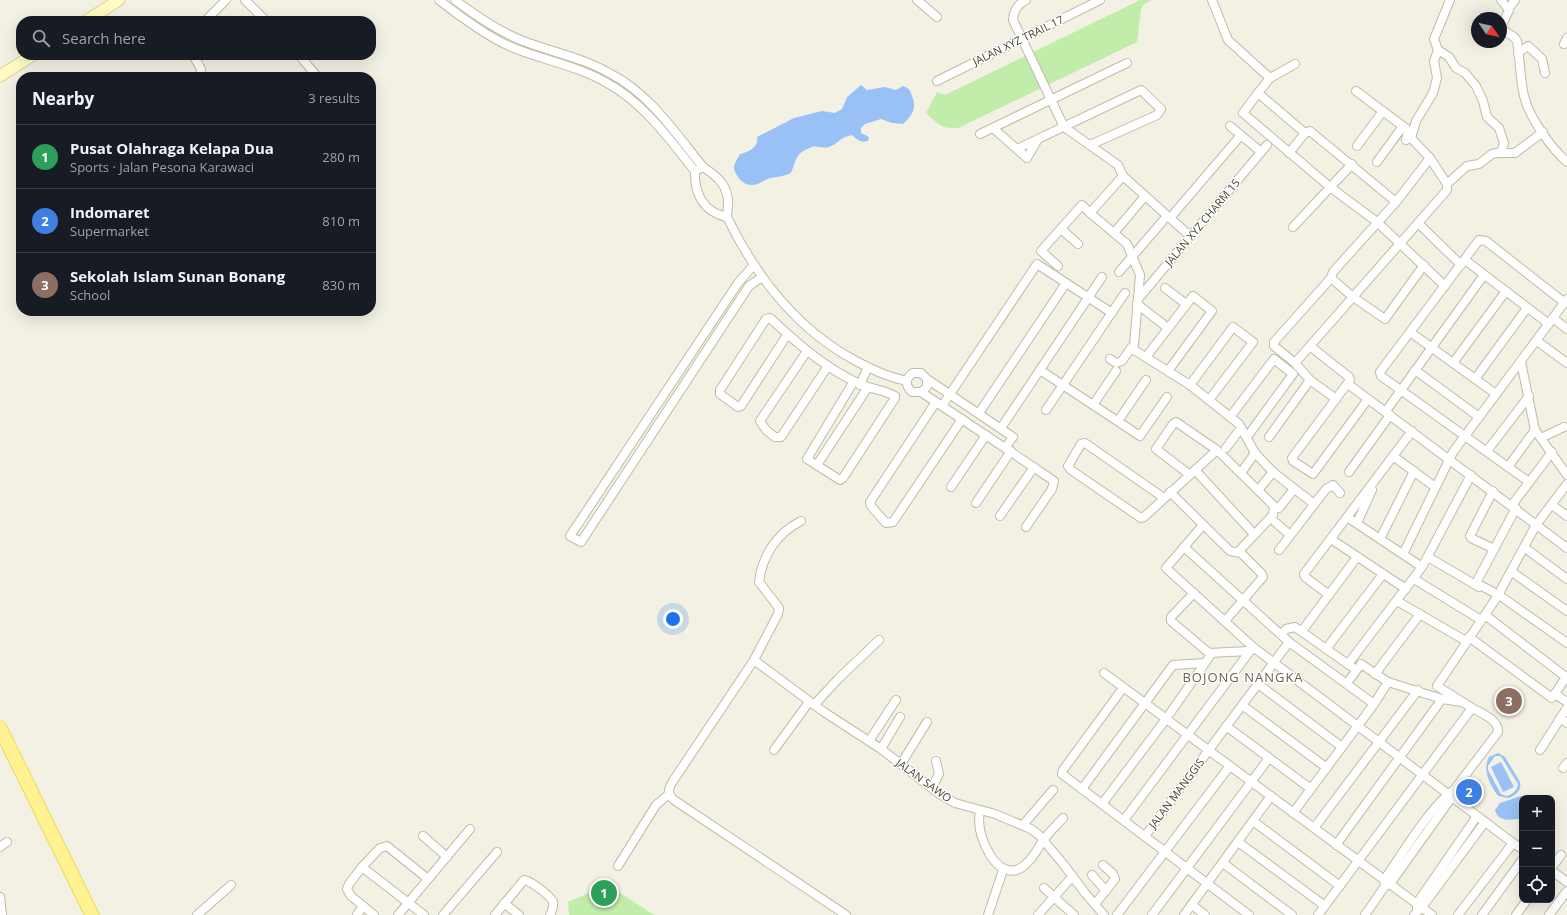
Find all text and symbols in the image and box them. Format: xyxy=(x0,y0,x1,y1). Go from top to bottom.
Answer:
street label: JALAN XYZ TRAIL 17 xyxy=(969,11,1066,69)
north arrow xyxy=(1471,12,1507,48)
search box xyxy=(16,16,376,60)
icon: search xyxy=(30,27,52,49)
text: Search here xyxy=(62,28,146,48)
text: Nearby xyxy=(32,87,94,110)
text: 3 results xyxy=(308,89,360,107)
text: Pusat Olahraga Kelapa Dua xyxy=(70,138,274,158)
text: 1 xyxy=(41,148,49,166)
text: 280 m xyxy=(322,148,360,166)
text: Sports · Jalan Pesona Karawaci xyxy=(70,158,254,176)
street label: JALAN XYZ CHARM 15 xyxy=(1160,175,1243,270)
text: Indomaret xyxy=(70,202,150,222)
text: 2 xyxy=(41,212,49,230)
text: 810 m xyxy=(322,212,360,230)
text: Supermarket xyxy=(70,222,149,240)
text: Sekolah Islam Sunan Bonang xyxy=(70,266,285,286)
text: 3 xyxy=(41,276,49,294)
text: 830 m xyxy=(322,276,360,294)
text: School xyxy=(70,286,110,304)
your location xyxy=(663,609,683,629)
district label: BOJONG NANGKA xyxy=(1182,668,1304,686)
pin: 3 xyxy=(1496,686,1522,716)
street label: JALAN SAWO xyxy=(892,754,955,805)
street label: JALAN MANGGIS xyxy=(1144,755,1207,832)
pin: 2 xyxy=(1456,777,1482,807)
map controls xyxy=(1519,795,1555,903)
button: + xyxy=(1519,795,1555,831)
button: − xyxy=(1519,831,1555,867)
button: locate xyxy=(1519,867,1555,903)
pin: 1 xyxy=(591,878,617,908)

